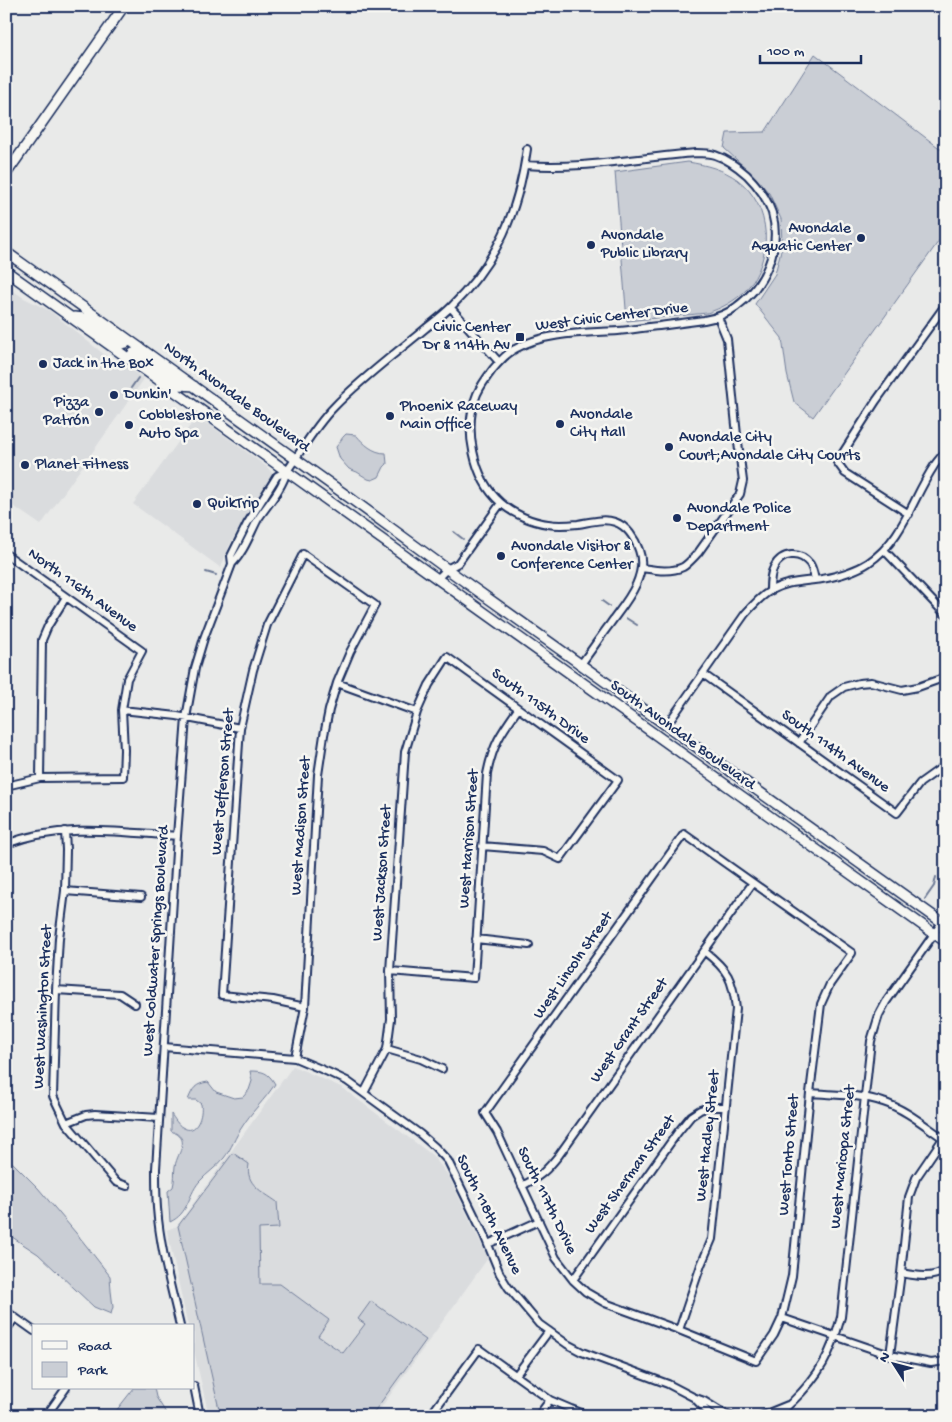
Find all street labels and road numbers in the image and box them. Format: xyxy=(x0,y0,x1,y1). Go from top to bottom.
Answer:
street label: West Civic Center Drive xyxy=(535,299,690,337)
street label: North Avondale Boulevard xyxy=(159,338,314,458)
street label: North 116th Avenue xyxy=(23,545,141,638)
street label: South 115th Drive xyxy=(487,665,594,750)
street label: South Avondale Boulevard xyxy=(606,677,760,796)
street label: South 114th Avenue xyxy=(777,706,894,798)
street label: West Jefferson Street xyxy=(208,707,240,856)
street label: West Madison Street xyxy=(288,754,316,896)
street label: West Harrison Street xyxy=(456,767,484,909)
street label: West Jackson Street xyxy=(369,803,397,942)
street label: West Coldwater Springs Boulevard xyxy=(139,823,175,1057)
street label: West Lincoln Street xyxy=(530,908,619,1023)
street label: West Washington Street xyxy=(30,923,58,1089)
street label: West Grant Street xyxy=(587,974,674,1087)
street label: West Hadley Street xyxy=(693,1068,725,1202)
street label: West Maricopa Street xyxy=(827,1083,861,1230)
street label: West Tonto Street xyxy=(775,1092,805,1216)
street label: West Sherman Street xyxy=(581,1111,681,1238)
street label: South 117th Drive xyxy=(512,1144,581,1258)
street label: South 118th Avenue xyxy=(451,1152,526,1279)

